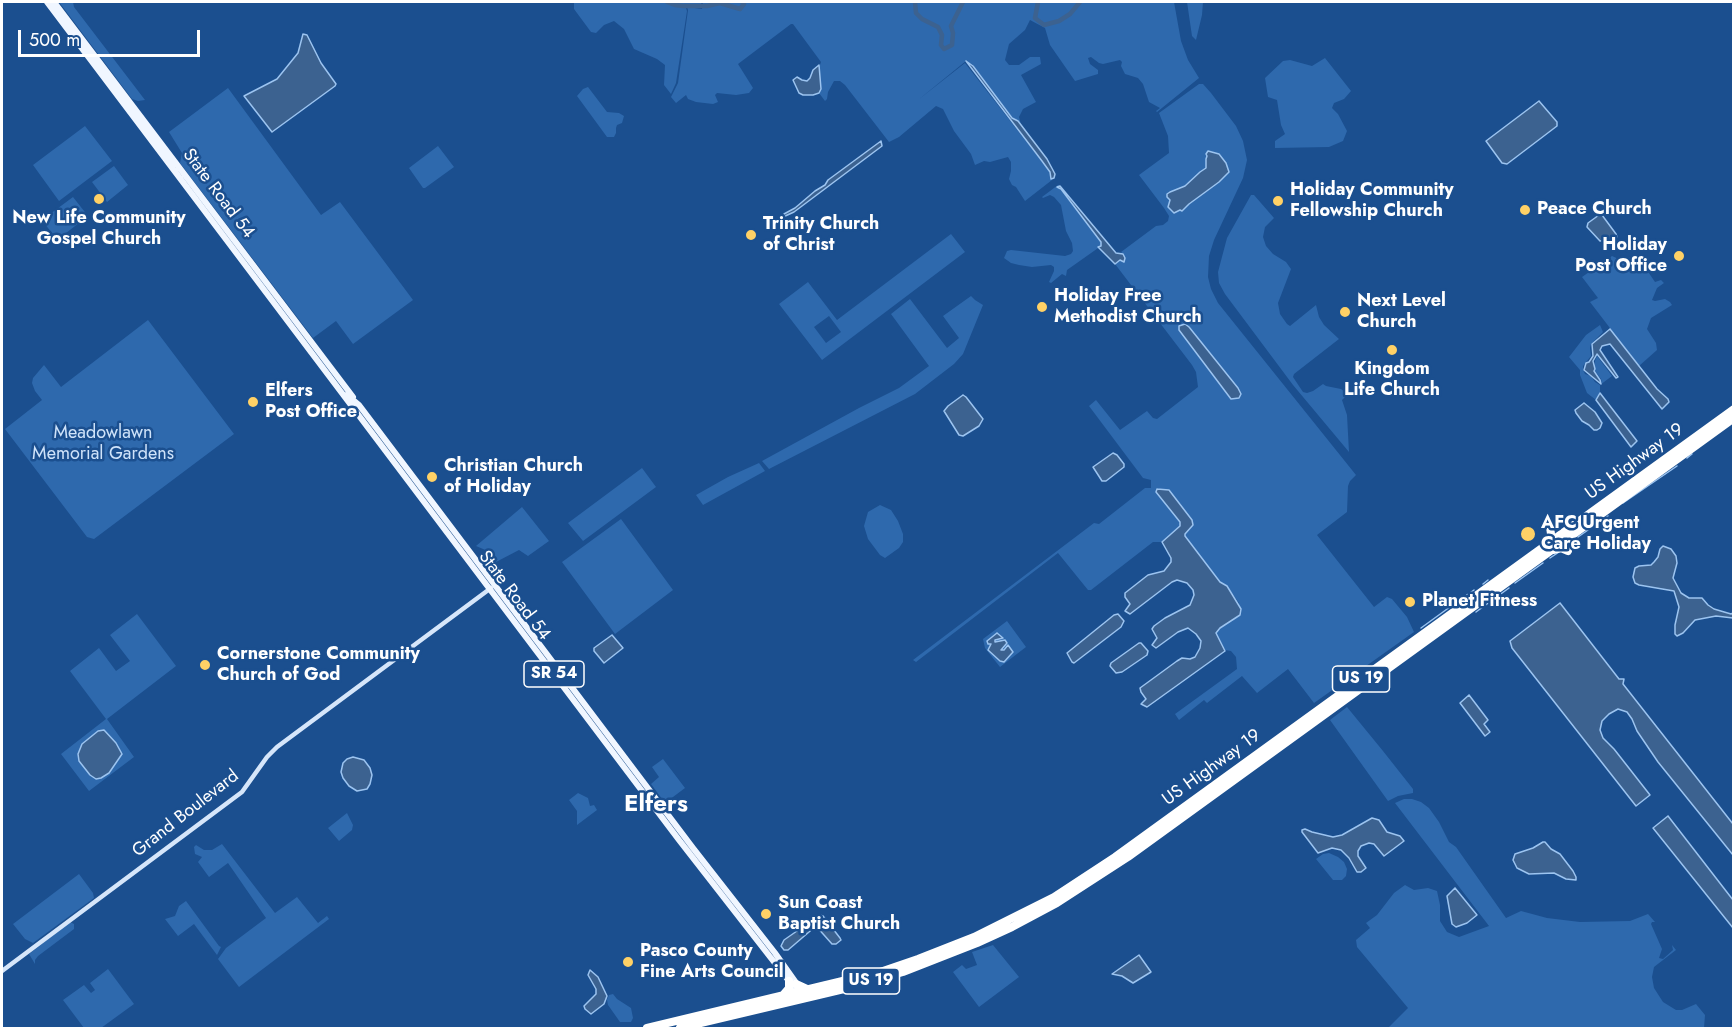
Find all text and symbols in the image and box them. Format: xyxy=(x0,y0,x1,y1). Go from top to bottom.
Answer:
scale bar xyxy=(21,18,202,56)
text: 500 m xyxy=(29,27,80,53)
street label: State Road 54 xyxy=(177,145,259,243)
place label: Holiday Community Fellowship Church xyxy=(1290,180,1454,222)
marker: New Life Community Gospel Church xyxy=(92,192,106,206)
marker: Holiday Community Fellowship Church xyxy=(1271,194,1285,208)
place label: Peace Church xyxy=(1537,199,1652,221)
marker: Peace Church xyxy=(1518,203,1532,217)
place label: New Life Community Gospel Church xyxy=(12,208,186,250)
place label: Trinity Church of Christ xyxy=(763,214,879,256)
marker: Trinity Church of Christ xyxy=(744,228,758,242)
place label: Holiday Post Office xyxy=(1575,235,1667,278)
marker: Holiday Post Office xyxy=(1672,249,1686,263)
place label: Holiday Free Methodist Church xyxy=(1054,286,1202,328)
place label: Next Level Church xyxy=(1357,291,1446,334)
marker: Holiday Free Methodist Church xyxy=(1035,300,1049,314)
marker: Next Level Church xyxy=(1338,305,1352,319)
marker: Kingdom Life Church xyxy=(1385,343,1399,357)
place label: Kingdom Life Church xyxy=(1344,359,1440,401)
place label: Elfers Post Office xyxy=(265,381,357,424)
marker: Elfers Post Office xyxy=(246,395,260,409)
street label: US Highway 19 xyxy=(1582,419,1688,505)
park label: Meadowlawn Memorial Gardens xyxy=(32,423,174,466)
place label: Christian Church of Holiday xyxy=(444,456,583,498)
marker: Christian Church of Holiday xyxy=(425,470,439,484)
place label: AFC Urgent Care Holiday xyxy=(1541,513,1651,556)
marker: AFC Urgent Care Holiday xyxy=(1519,525,1537,543)
street label: State Road 54 xyxy=(473,547,555,645)
place label: Planet Fitness xyxy=(1422,591,1537,613)
marker: Planet Fitness xyxy=(1403,595,1417,609)
place label: Cornerstone Community Church of God xyxy=(217,644,420,686)
marker: Cornerstone Community Church of God xyxy=(198,658,212,672)
road number: SR 54 xyxy=(524,661,584,687)
road number: US 19 xyxy=(1332,666,1390,692)
street label: US Highway 19 xyxy=(1159,725,1265,811)
street label: Grand Boulevard xyxy=(128,766,244,862)
district label: Elfers xyxy=(624,791,688,819)
place label: Sun Coast Baptist Church xyxy=(778,893,900,936)
marker: Sun Coast Baptist Church xyxy=(759,907,773,921)
place label: Pasco County Fine Arts Council xyxy=(640,941,784,984)
marker: Pasco County Fine Arts Council xyxy=(621,955,635,969)
road number: US 19 xyxy=(842,968,900,994)

